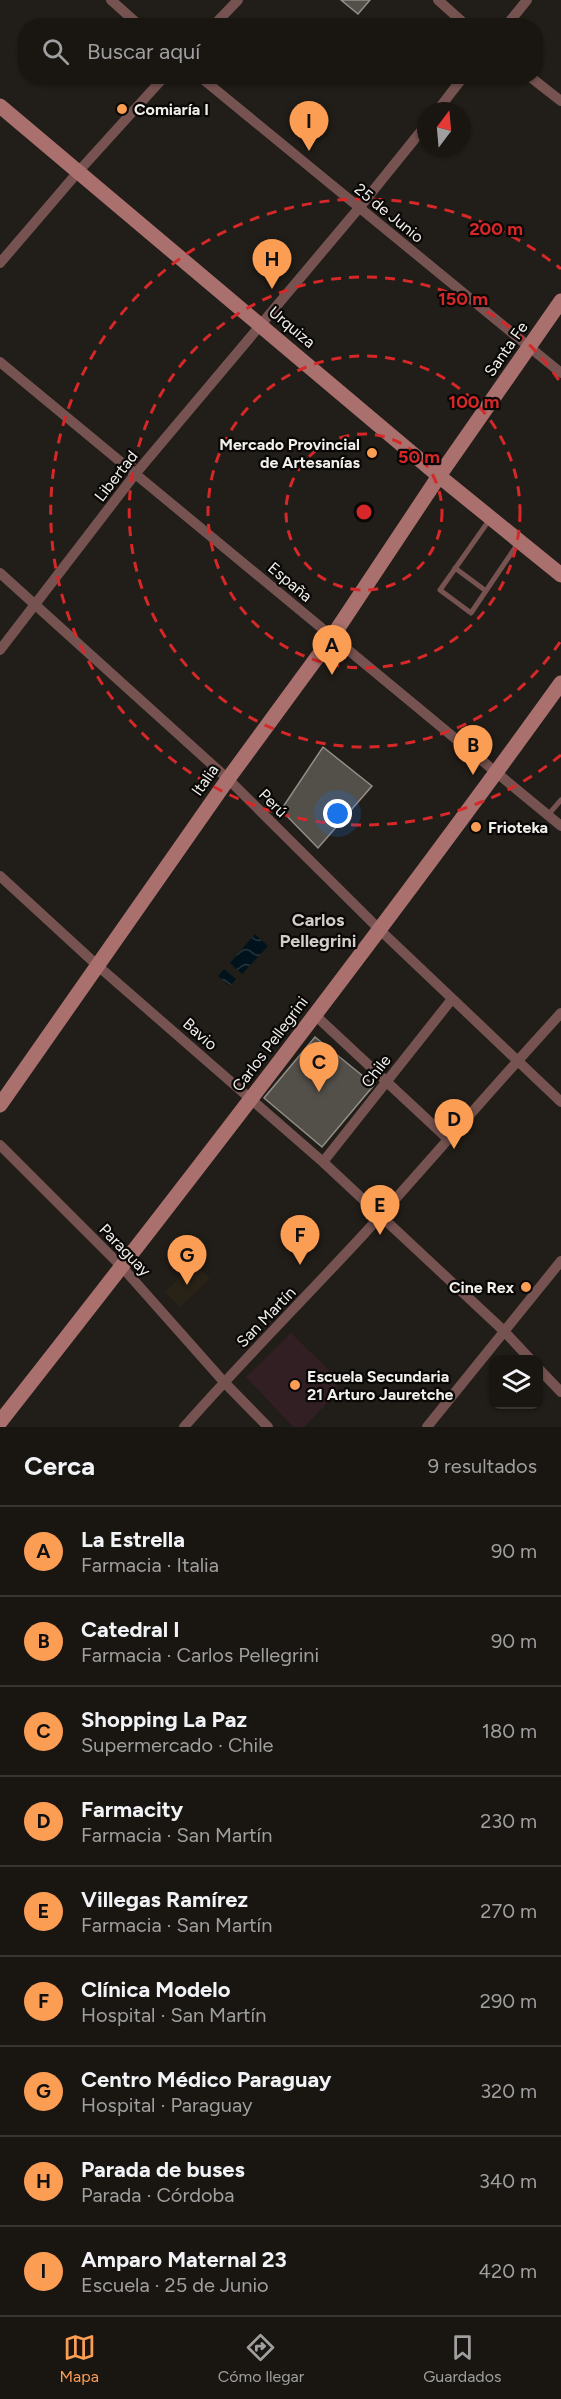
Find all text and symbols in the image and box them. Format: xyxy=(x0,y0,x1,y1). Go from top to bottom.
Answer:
search box xyxy=(18,18,543,84)
icon: search xyxy=(39,35,72,68)
text: Buscar aquí xyxy=(87,38,200,65)
place label: Comiaría I xyxy=(134,100,209,119)
marker: Comiaría I xyxy=(115,102,129,116)
pin: I xyxy=(290,102,328,151)
north arrow xyxy=(417,102,471,156)
street label: 25 de Junio xyxy=(351,179,427,247)
text: 200 m xyxy=(469,218,523,240)
pin: H xyxy=(252,240,292,289)
text: 150 m xyxy=(438,288,488,310)
street label: Urquiza xyxy=(265,302,319,352)
street label: Santa Fe xyxy=(480,318,532,380)
text: 100 m xyxy=(449,391,499,413)
place label: Mercado Provincial de Artesanías xyxy=(219,435,361,472)
marker: Mercado Provincial de Artesanías xyxy=(365,446,379,460)
text: 50 m xyxy=(398,446,440,468)
street label: Libertad xyxy=(90,447,142,505)
centre of rings xyxy=(354,502,374,522)
street label: España xyxy=(264,558,316,606)
pin: A xyxy=(312,626,352,675)
pin: B xyxy=(454,726,492,775)
street label: Italia xyxy=(187,761,223,799)
street label: Perú xyxy=(255,785,291,821)
your location xyxy=(323,799,352,828)
place label: Frioteka xyxy=(488,818,548,837)
marker: Frioteka xyxy=(469,820,483,834)
district label: Carlos Pellegrini xyxy=(280,909,356,952)
street label: Carlos Pellegrini xyxy=(228,993,312,1095)
street label: Bavio xyxy=(179,1014,221,1054)
pin: C xyxy=(300,1042,338,1092)
street label: Chile xyxy=(357,1051,395,1091)
pin: D xyxy=(434,1100,474,1149)
pin: E xyxy=(360,1186,400,1235)
pin: F xyxy=(280,1216,320,1265)
street label: Paraguay xyxy=(95,1220,155,1281)
pin: G xyxy=(168,1236,207,1285)
place label: Cine Rex xyxy=(449,1278,514,1297)
marker: Cine Rex xyxy=(519,1280,533,1294)
street label: San Martín xyxy=(233,1283,300,1351)
map controls xyxy=(489,1355,543,1409)
button: layers xyxy=(489,1355,543,1409)
place label: Escuela Secundaria 21 Arturo Jauretche xyxy=(307,1367,454,1404)
marker: Escuela Secundaria 21 Arturo Jauretche xyxy=(288,1378,302,1392)
text: Cerca xyxy=(24,1450,95,1482)
text: 9 resultados xyxy=(428,1454,537,1478)
text: La Estrella xyxy=(81,1526,185,1553)
text: A xyxy=(36,1539,51,1563)
text: 90 m xyxy=(491,1539,537,1563)
text: Farmacia · Italia xyxy=(81,1553,219,1577)
text: Catedral I xyxy=(81,1616,180,1643)
text: B xyxy=(37,1629,50,1653)
text: 90 m xyxy=(491,1629,537,1653)
text: Farmacia · Carlos Pellegrini xyxy=(81,1643,319,1667)
text: Shopping La Paz xyxy=(81,1706,247,1733)
text: C xyxy=(36,1719,51,1743)
text: 180 m xyxy=(482,1719,537,1743)
text: Supermercado · Chile xyxy=(81,1733,273,1757)
text: Farmacity xyxy=(81,1796,183,1823)
text: D xyxy=(37,1809,51,1833)
text: 230 m xyxy=(480,1809,537,1833)
text: Farmacia · San Martín xyxy=(81,1823,272,1847)
text: Villegas Ramírez xyxy=(81,1886,248,1913)
text: E xyxy=(38,1899,49,1923)
text: 270 m xyxy=(480,1899,537,1923)
text: Farmacia · San Martín xyxy=(81,1913,272,1937)
text: Clínica Modelo xyxy=(81,1976,230,2003)
text: F xyxy=(38,1989,49,2013)
text: 290 m xyxy=(480,1989,537,2013)
text: Hospital · San Martín xyxy=(81,2003,266,2027)
text: Centro Médico Paraguay xyxy=(81,2066,331,2093)
text: G xyxy=(36,2079,51,2103)
text: 320 m xyxy=(480,2079,537,2103)
text: Hospital · Paraguay xyxy=(81,2093,252,2117)
text: Parada de buses xyxy=(81,2156,245,2183)
text: H xyxy=(36,2169,51,2193)
text: 340 m xyxy=(479,2169,537,2193)
text: Parada · Córdoba xyxy=(81,2183,234,2207)
text: Amparo Maternal 23 xyxy=(81,2246,287,2273)
text: I xyxy=(41,2259,46,2283)
text: 420 m xyxy=(479,2259,537,2283)
text: Escuela · 25 de Junio xyxy=(81,2273,269,2297)
tab: Mapa xyxy=(59,2331,99,2386)
tab: Cómo llegar xyxy=(218,2331,304,2386)
tab: Guardados xyxy=(423,2331,501,2386)

